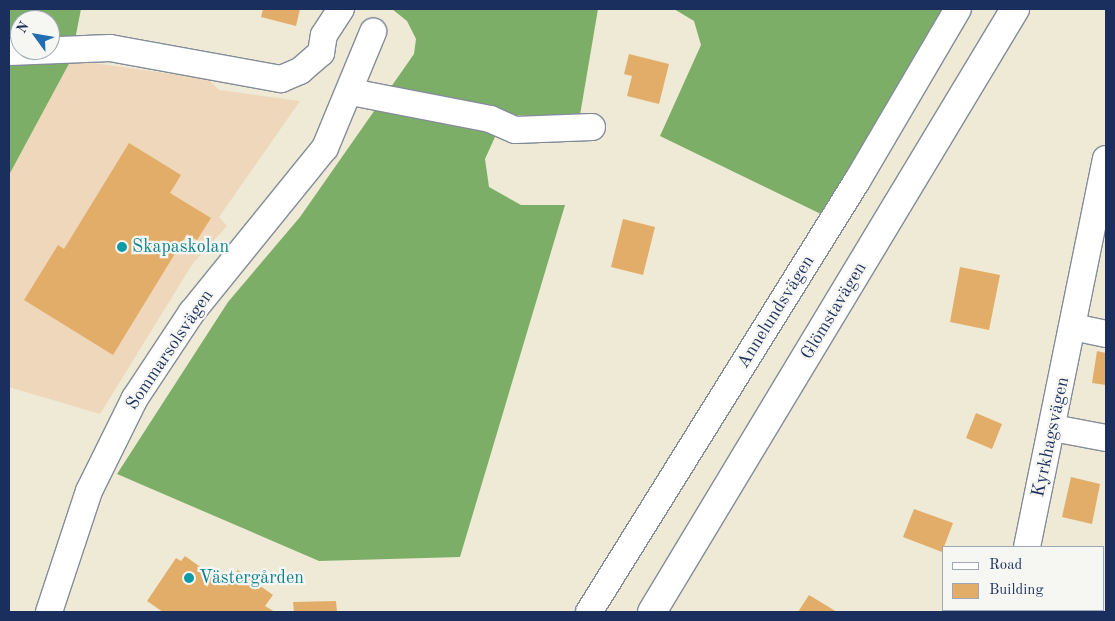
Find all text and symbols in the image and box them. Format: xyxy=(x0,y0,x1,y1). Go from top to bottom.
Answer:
north arrow xyxy=(10,10,60,60)
text: N xyxy=(14,19,32,36)
place label: Skapaskolan xyxy=(132,236,229,258)
marker: Skapaskolan xyxy=(116,241,128,253)
street label: Annelundsvägen xyxy=(733,252,819,372)
street label: Glömstavägen xyxy=(797,258,871,364)
street label: Sommarsolsvägen xyxy=(122,286,218,414)
street label: Kyrkhagsvägen xyxy=(1028,375,1074,499)
legend xyxy=(942,546,1105,611)
text: Road xyxy=(989,558,1022,573)
place label: Västergården xyxy=(199,567,304,589)
marker: Västergården xyxy=(183,572,195,584)
text: Building xyxy=(989,583,1044,598)

